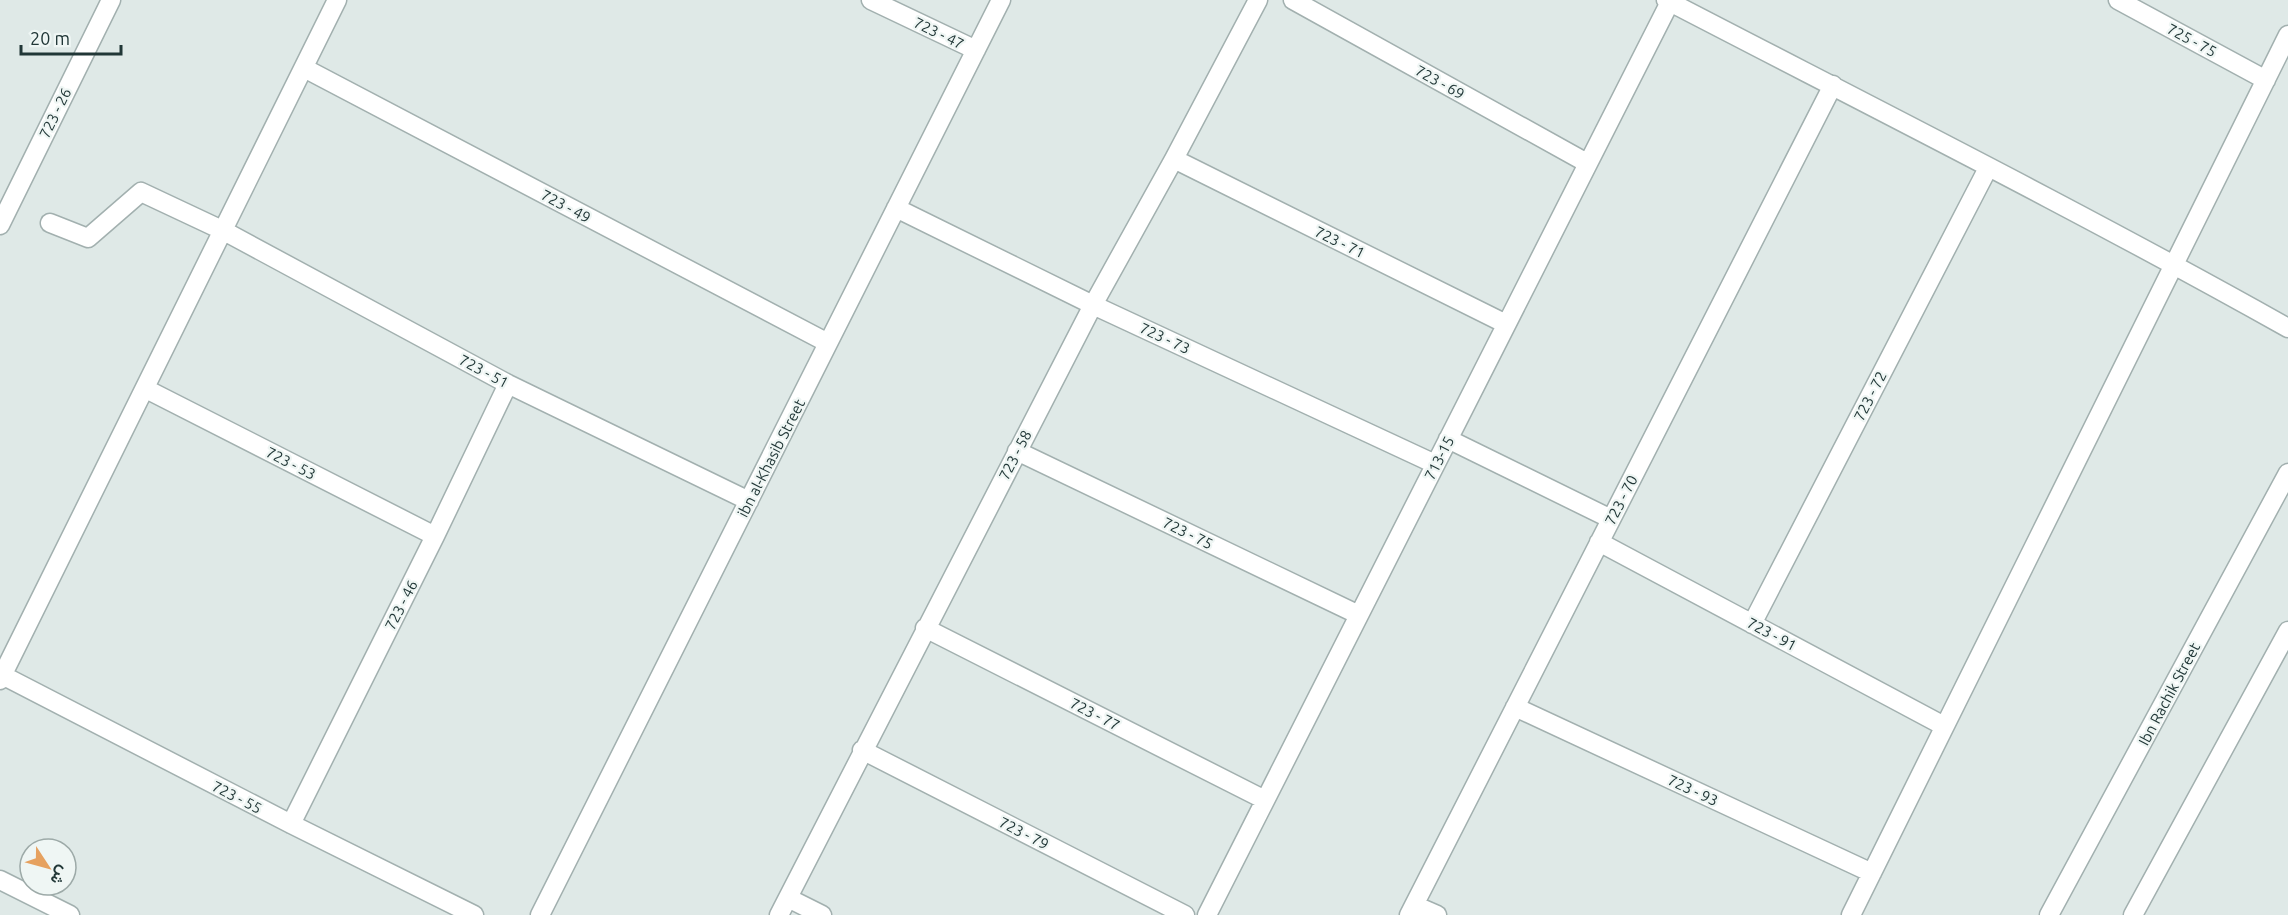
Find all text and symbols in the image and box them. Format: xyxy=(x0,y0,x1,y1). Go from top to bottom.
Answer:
street label: 723 - 47 xyxy=(911,14,967,52)
scale bar xyxy=(21,18,122,56)
street label: 725 - 75 xyxy=(2164,20,2220,60)
text: 20 m xyxy=(30,28,70,48)
street label: 723 - 69 xyxy=(1412,62,1468,102)
street label: 723 - 26 xyxy=(36,85,74,141)
street label: 723 - 49 xyxy=(538,186,594,226)
street label: 723 - 71 xyxy=(1312,223,1368,261)
street label: 723 - 73 xyxy=(1137,319,1193,357)
street label: 723 - 51 xyxy=(456,351,512,391)
street label: 723 - 72 xyxy=(1850,368,1890,424)
street label: ibn al-Khasib Street xyxy=(734,396,808,520)
street label: 723 - 58 xyxy=(995,427,1035,483)
street label: 713-15 xyxy=(1421,433,1457,483)
street label: 723 - 53 xyxy=(263,443,319,483)
street label: 723 - 70 xyxy=(1601,472,1641,528)
street label: 723 - 75 xyxy=(1160,514,1216,552)
street label: 723 - 46 xyxy=(381,577,421,633)
street label: 723 - 91 xyxy=(1744,614,1800,654)
street label: Ibn Rachik Street xyxy=(2135,640,2203,748)
street label: 723 - 77 xyxy=(1067,694,1123,734)
street label: 723 - 93 xyxy=(1665,771,1721,809)
street label: 723 - 55 xyxy=(209,777,265,817)
street label: 723 - 79 xyxy=(996,813,1052,853)
north arrow xyxy=(18,837,78,897)
text: ش xyxy=(46,862,73,889)

